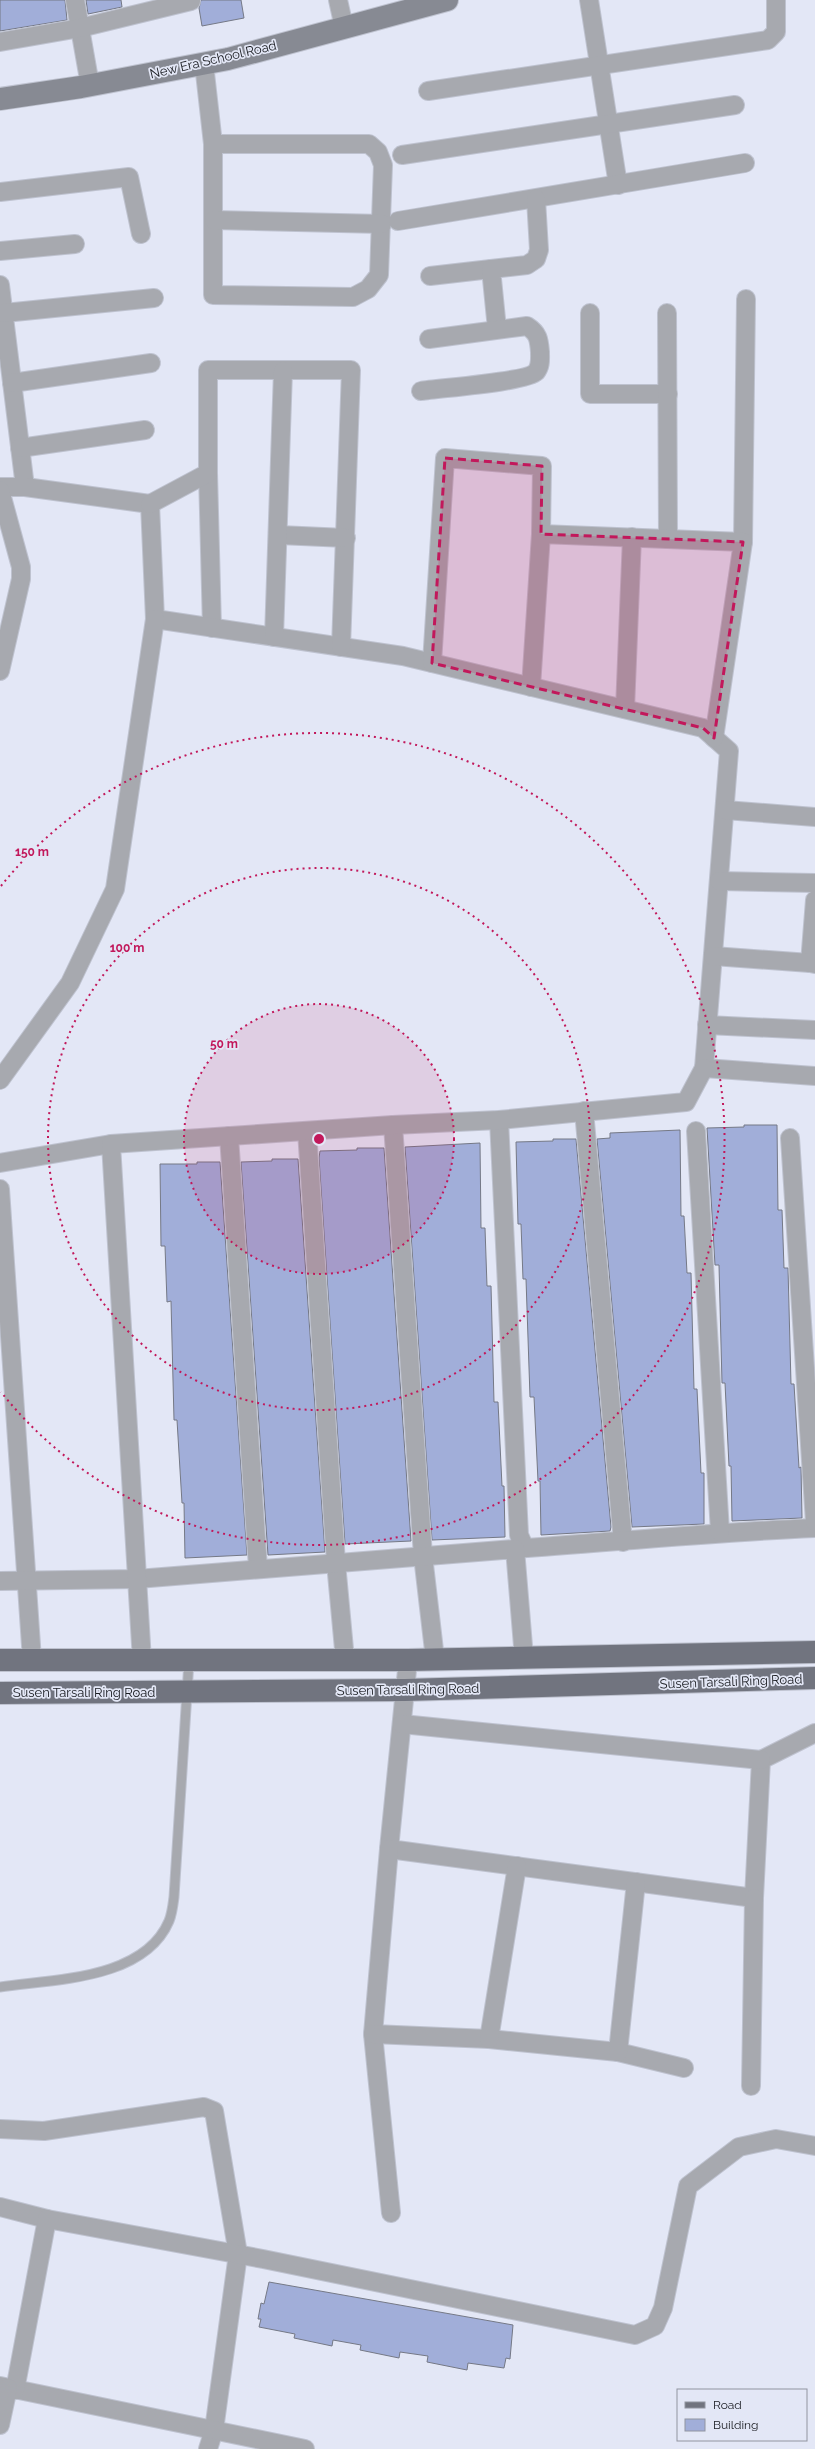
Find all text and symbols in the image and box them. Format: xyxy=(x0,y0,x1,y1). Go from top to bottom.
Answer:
street label: New Era School Road xyxy=(148,38,278,81)
text: 150 m xyxy=(15,845,49,859)
text: 100 m xyxy=(110,941,144,955)
text: 50 m xyxy=(210,1037,238,1051)
centre of rings xyxy=(312,1132,326,1146)
street label: Susen Tarsali Ring Road xyxy=(659,1672,803,1691)
street label: Susen Tarsali Ring Road xyxy=(337,1681,479,1698)
street label: Susen Tarsali Ring Road xyxy=(13,1685,155,1700)
legend xyxy=(677,2389,807,2441)
text: Road xyxy=(713,2398,742,2412)
text: Building xyxy=(713,2418,759,2432)

